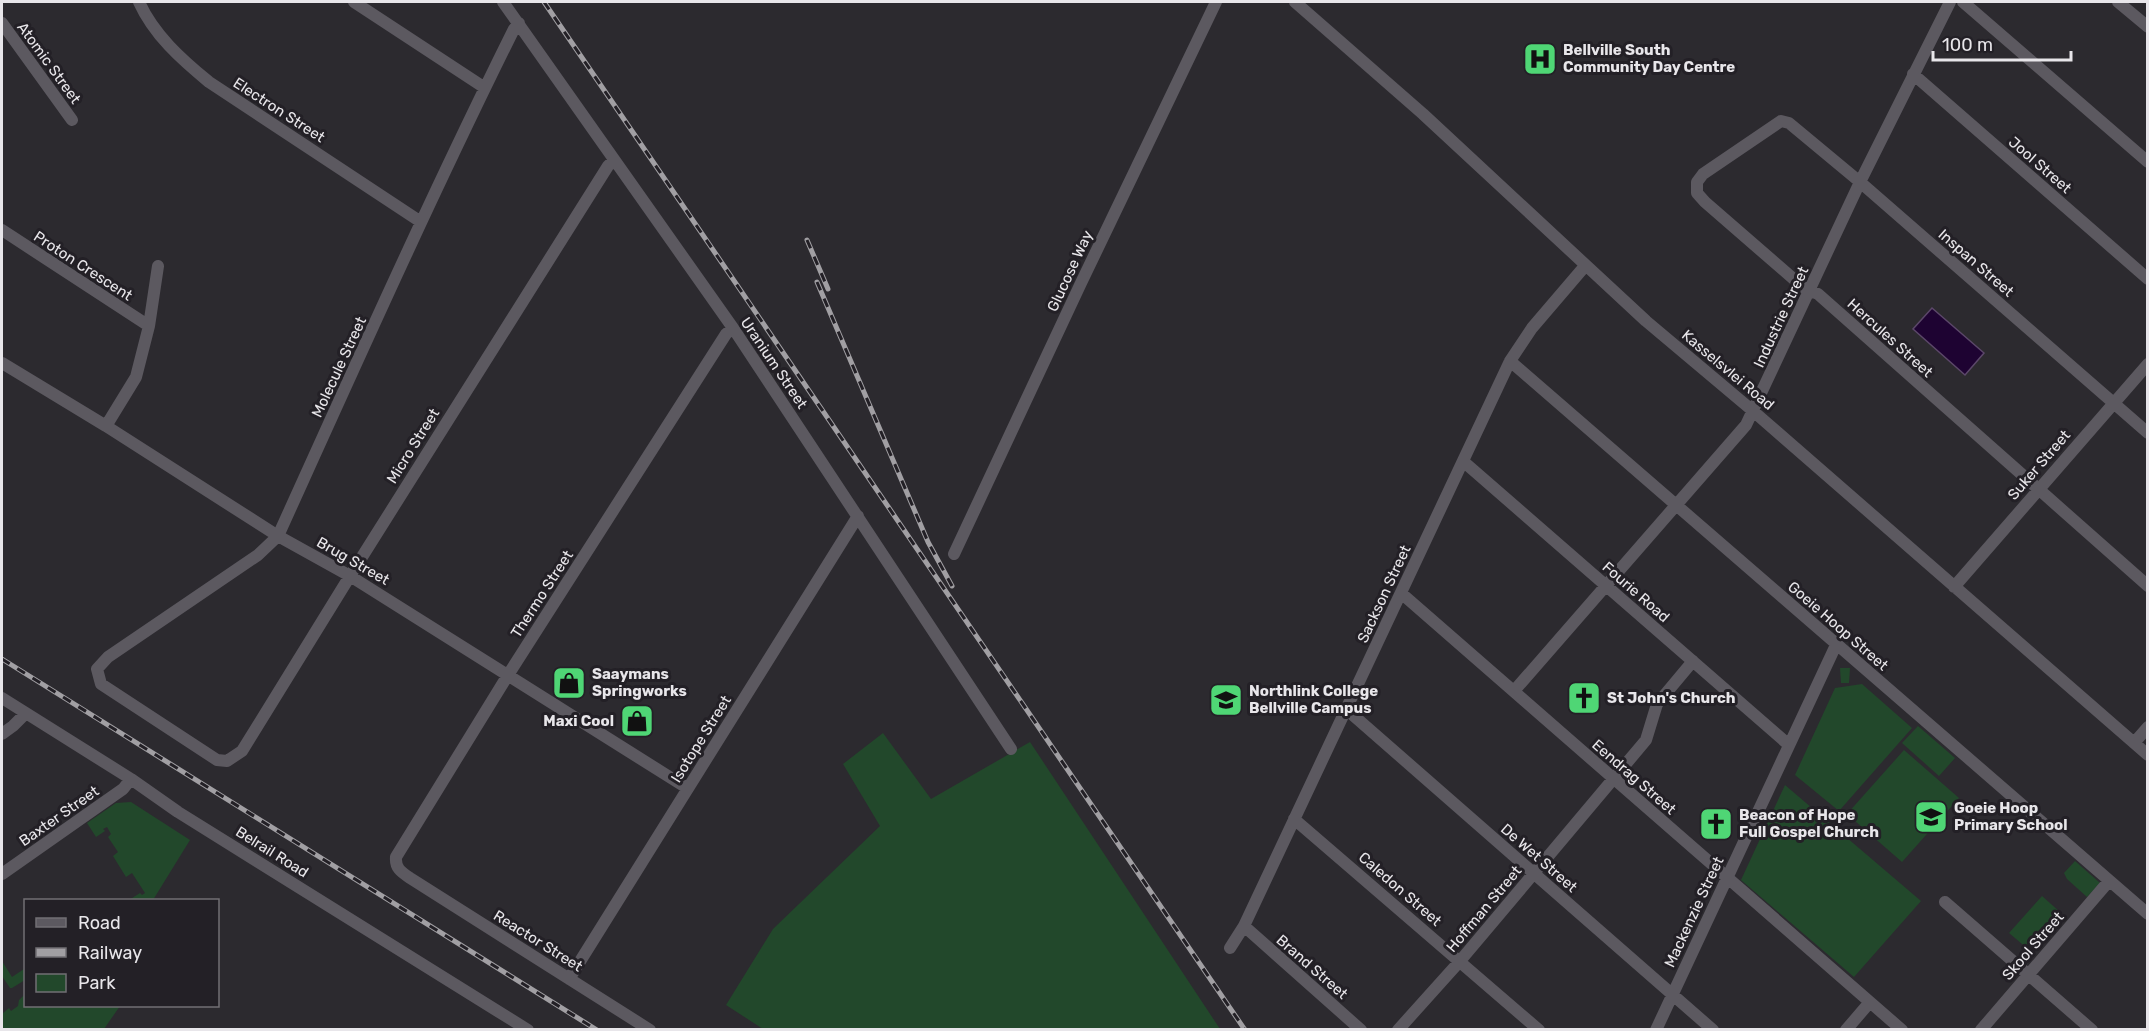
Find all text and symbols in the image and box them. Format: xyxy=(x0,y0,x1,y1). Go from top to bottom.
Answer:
street label: Atomic Street xyxy=(13,19,85,107)
scale bar xyxy=(1933,24,2071,62)
text: 100 m xyxy=(1942,34,1993,56)
hospital icon: Bellville South Community Day Centre xyxy=(1522,41,1558,77)
place label: Bellville South Community Day Centre xyxy=(1563,41,1735,76)
street label: Electron Street xyxy=(230,74,328,146)
street label: Jool Street xyxy=(2005,133,2075,197)
street label: Inspan Street xyxy=(1935,225,2018,301)
street label: Proton Crescent xyxy=(30,227,136,305)
street label: Glucose Way xyxy=(1043,228,1097,314)
street label: Industrie Street xyxy=(1750,263,1812,370)
street label: Hercules Street xyxy=(1844,295,1937,381)
street label: Molecule Street xyxy=(308,314,370,420)
street label: Uranium Street xyxy=(737,314,811,412)
street label: Kasselsvlei Road xyxy=(1678,326,1778,414)
street label: Micro Street xyxy=(383,405,443,487)
street label: Suker Street xyxy=(2004,426,2074,504)
street label: Brug Street xyxy=(314,533,393,589)
street label: Sackson Street xyxy=(1353,542,1415,646)
street label: Thermo Street xyxy=(507,547,577,641)
street label: Fourie Road xyxy=(1599,558,1673,626)
street label: Goeie Hoop Street xyxy=(1784,578,1892,674)
shop icon: Saaymans Springworks xyxy=(551,665,587,701)
place label: Saaymans Springworks xyxy=(592,665,687,700)
church icon: St John's Church xyxy=(1566,680,1602,716)
school or university icon: Northlink College Bellville Campus xyxy=(1208,682,1244,718)
place label: Northlink College Bellville Campus xyxy=(1249,682,1378,717)
place label: St John's Church xyxy=(1607,689,1736,707)
street label: Isotope Street xyxy=(667,692,735,786)
shop icon: Maxi Cool xyxy=(619,703,655,739)
place label: Maxi Cool xyxy=(543,712,614,730)
street label: Eendrag Street xyxy=(1588,736,1680,818)
street label: Baxter Street xyxy=(16,782,102,850)
school or university icon: Goeie Hoop Primary School xyxy=(1913,799,1949,835)
place label: Goeie Hoop Primary School xyxy=(1954,799,2068,834)
church icon: Beacon of Hope Full Gospel Church xyxy=(1698,806,1734,842)
place label: Beacon of Hope Full Gospel Church xyxy=(1739,806,1879,841)
street label: De Wet Street xyxy=(1497,820,1581,896)
street label: Belrail Road xyxy=(232,823,312,881)
street label: Caledon Street xyxy=(1355,848,1445,930)
street label: Mackenzie Street xyxy=(1660,854,1728,970)
street label: Hoffman Street xyxy=(1443,862,1525,956)
legend xyxy=(24,899,219,1007)
street label: Reactor Street xyxy=(490,906,586,976)
street label: Skool Street xyxy=(1998,908,2068,984)
text: Road xyxy=(78,912,121,934)
street label: Brand Street xyxy=(1273,931,1352,1003)
text: Railway xyxy=(78,942,142,964)
text: Park xyxy=(78,972,116,994)

